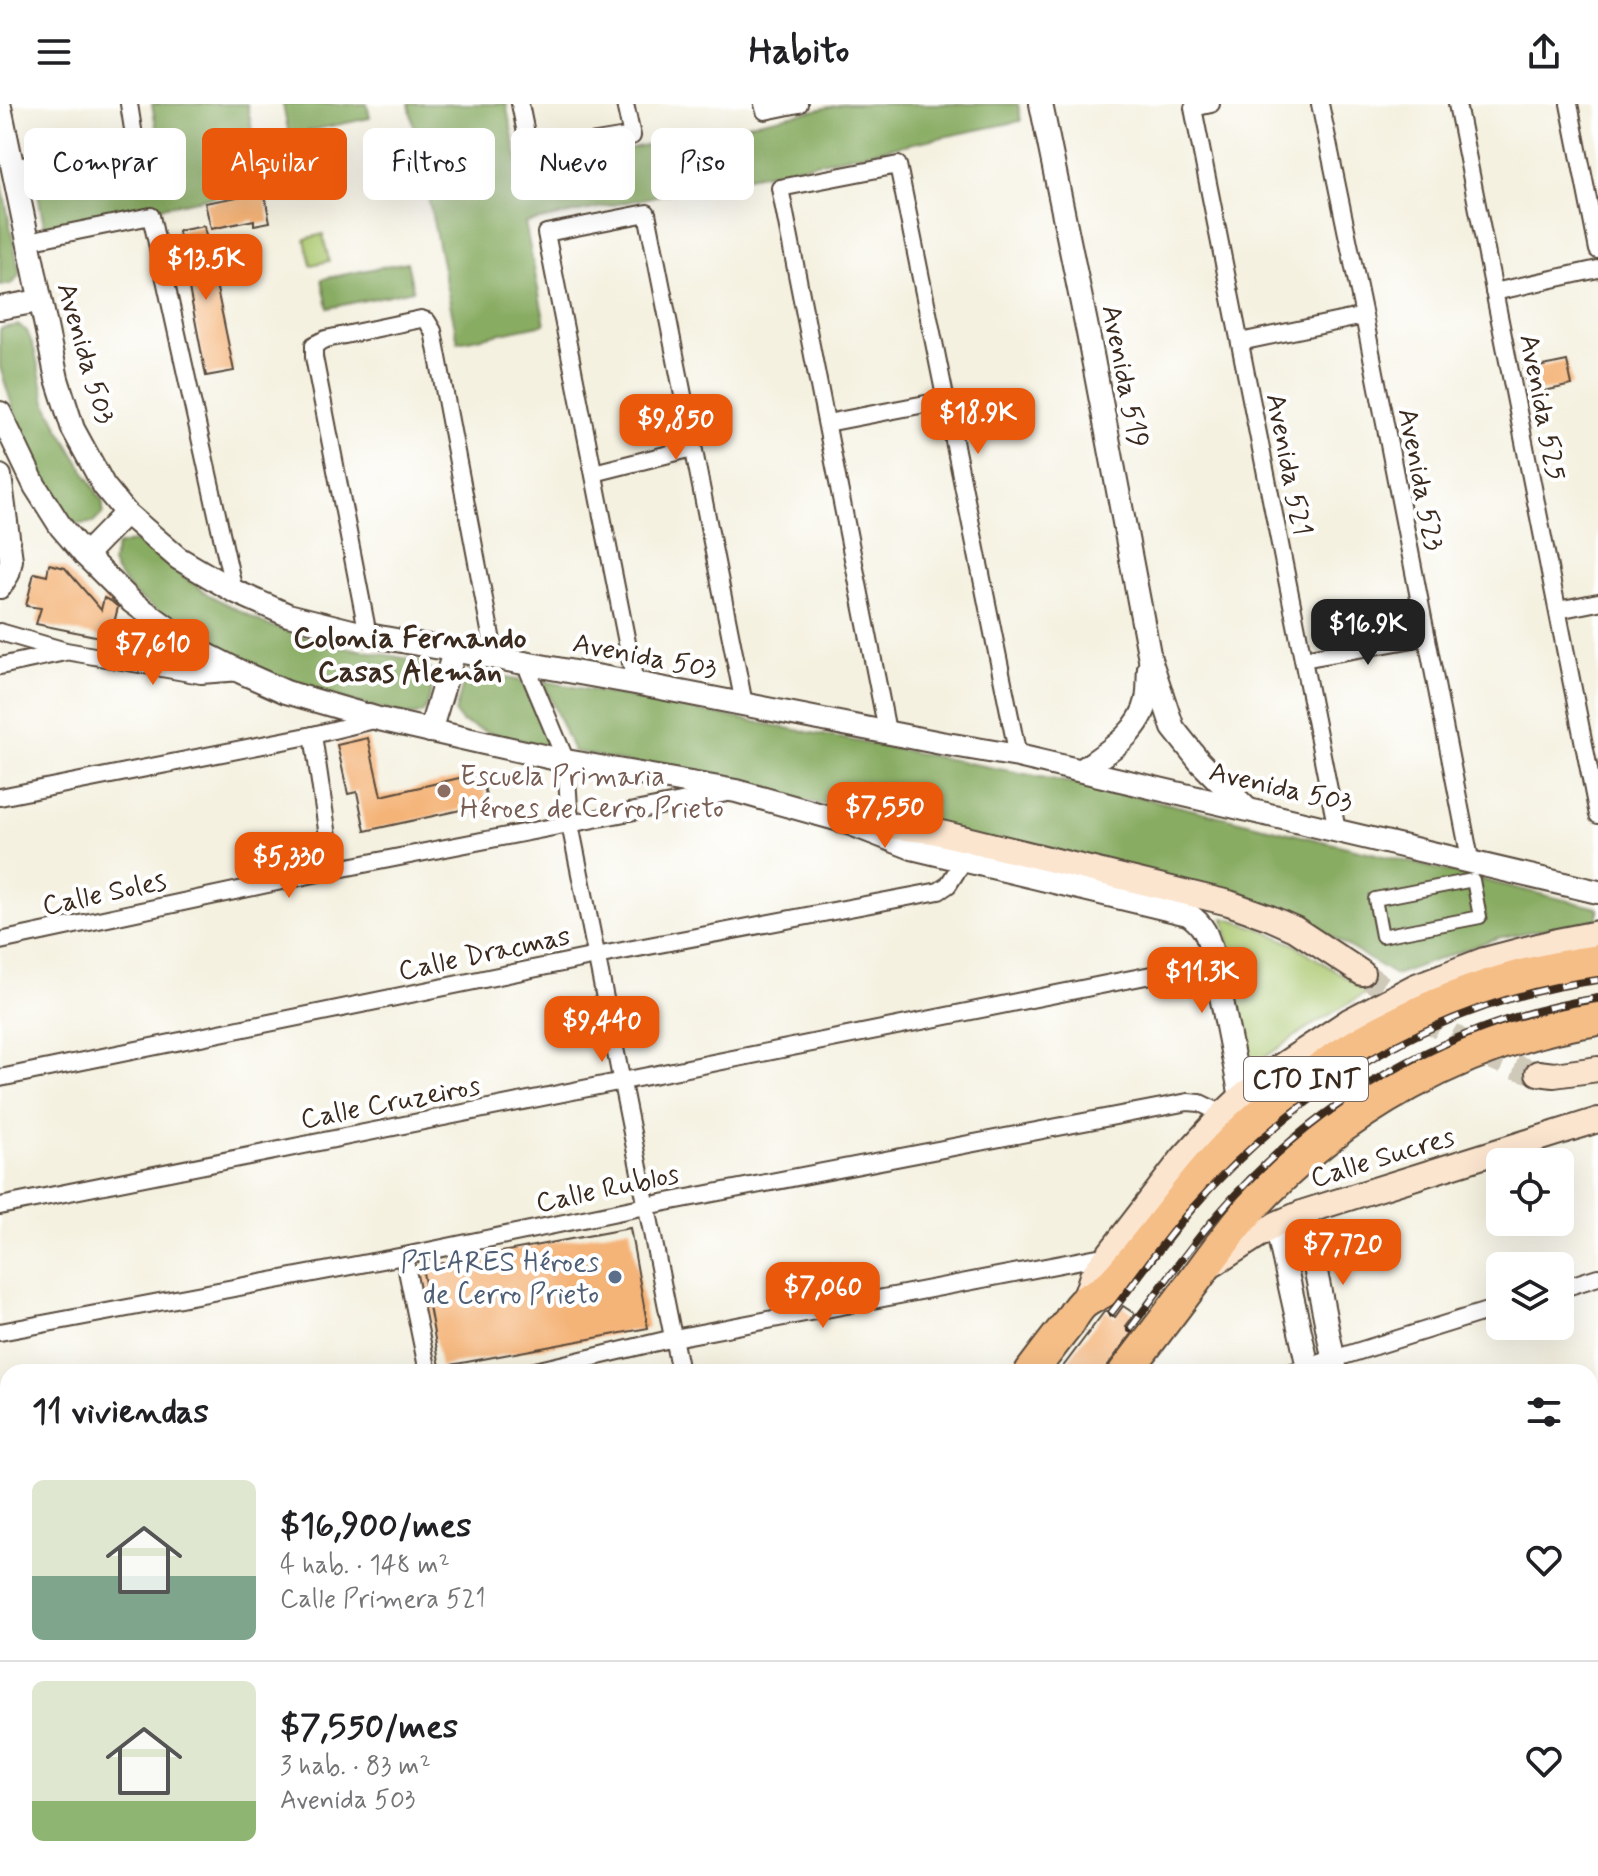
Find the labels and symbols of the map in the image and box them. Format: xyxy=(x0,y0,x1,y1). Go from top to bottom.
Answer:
pin: $13.5K xyxy=(141,234,271,302)
street label: Avenida 503 xyxy=(47,279,122,429)
street label: Avenida 519 xyxy=(1092,302,1156,451)
street label: Avenida 525 xyxy=(1509,331,1574,484)
pin: $18.9K xyxy=(913,388,1043,456)
street label: Avenida 521 xyxy=(1256,390,1319,539)
pin: $9,850 xyxy=(611,394,741,462)
street label: Avenida 523 xyxy=(1388,405,1451,554)
pin: $16.9K xyxy=(1303,599,1433,667)
pin: $7,610 xyxy=(88,619,218,687)
district label: Colonia Fernando Casas Alemán xyxy=(293,619,527,692)
street label: Avenida 503 xyxy=(569,625,720,690)
street label: Avenida 503 xyxy=(1205,754,1356,823)
place label: Escuela Primaria Héroes de Cerro Prieto xyxy=(460,759,724,828)
marker: Escuela Primaria Héroes de Cerro Prieto xyxy=(435,782,453,800)
pin: $7,550 xyxy=(820,782,950,850)
pin: $5,330 xyxy=(224,832,354,900)
street label: Calle Soles xyxy=(39,863,170,926)
street label: Calle Dracmas xyxy=(395,918,574,991)
pin: $11.3K xyxy=(1137,947,1267,1015)
pin: $9,440 xyxy=(537,996,667,1064)
road number: CTO INT xyxy=(1244,1057,1368,1101)
street label: Calle Cruzeiros xyxy=(297,1068,484,1139)
street label: Calle Sucres xyxy=(1306,1119,1459,1198)
street label: Calle Rublos xyxy=(533,1156,682,1223)
pin: $7,720 xyxy=(1278,1219,1408,1287)
place label: PILARES Héroes de Cerro Prieto xyxy=(400,1245,599,1314)
pin: $7,060 xyxy=(758,1262,888,1330)
marker: PILARES Héroes de Cerro Prieto xyxy=(606,1268,624,1286)

